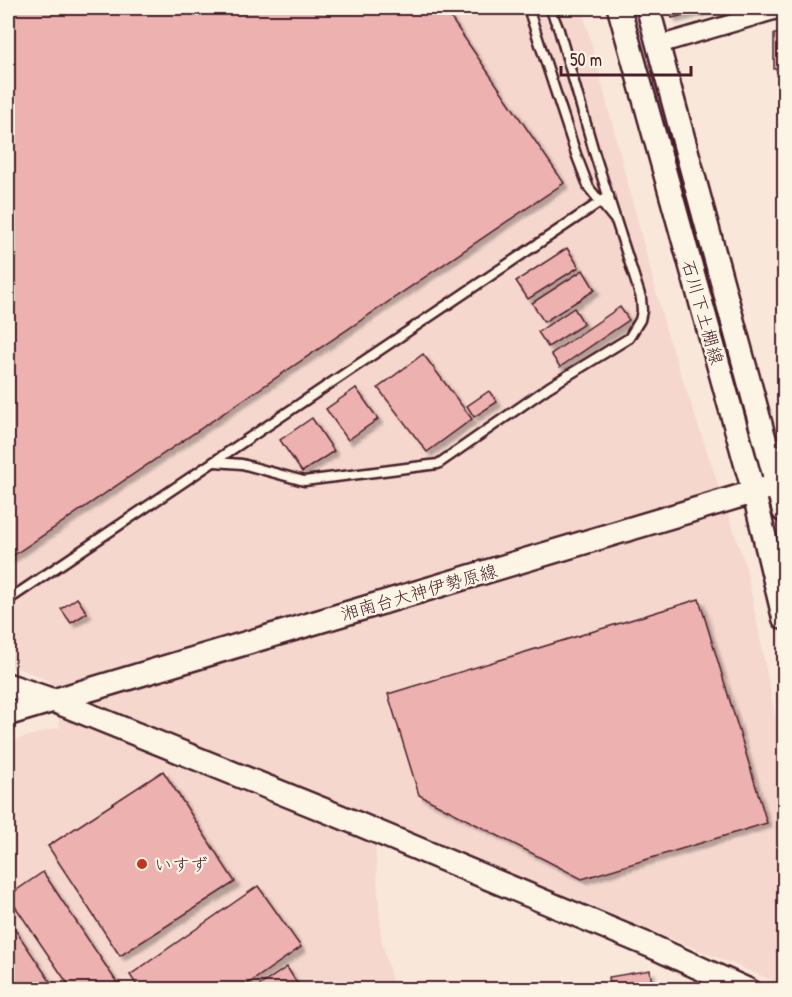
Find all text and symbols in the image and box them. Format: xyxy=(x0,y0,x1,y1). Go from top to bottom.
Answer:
scale bar xyxy=(561,39,692,77)
text: 50 m xyxy=(570,47,602,72)
street label: 石川下土棚線 xyxy=(676,257,730,367)
street label: 湘南台大神伊勢原線 xyxy=(338,558,500,626)
place label: いすず xyxy=(154,852,208,877)
marker: いすず xyxy=(135,857,149,871)

